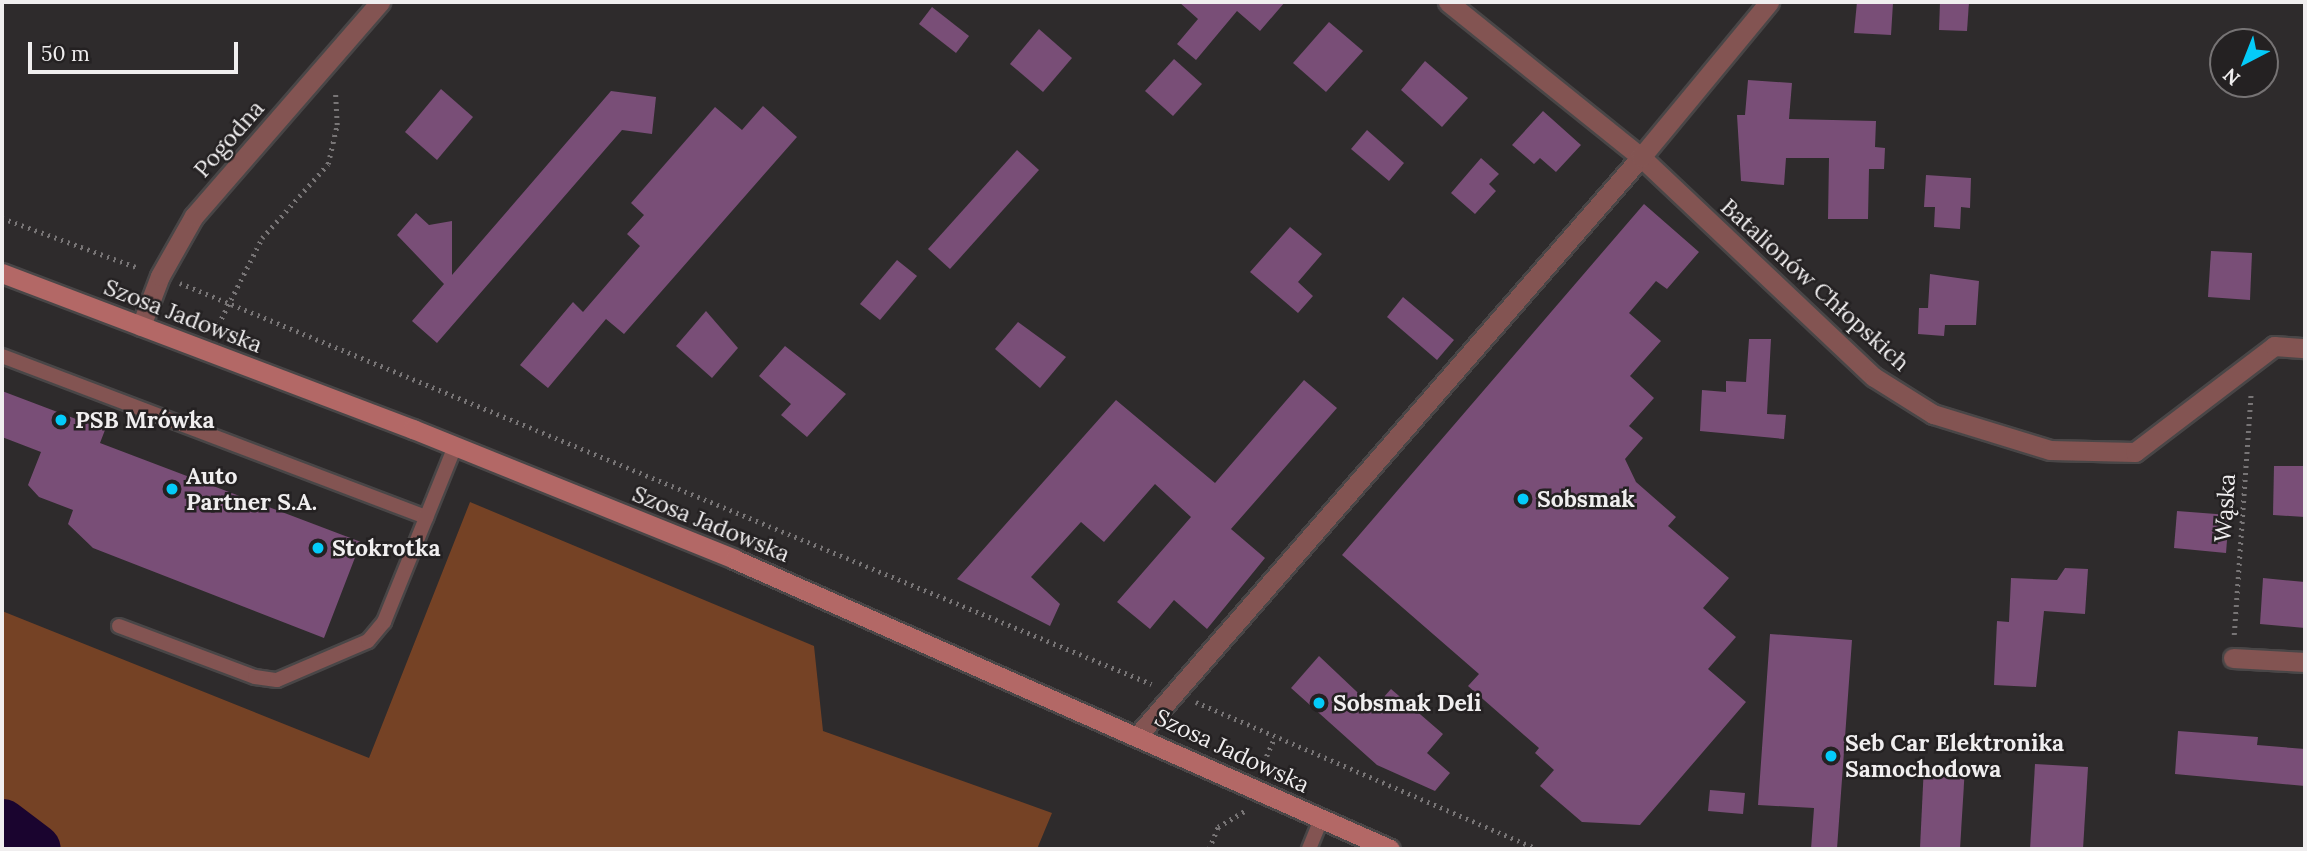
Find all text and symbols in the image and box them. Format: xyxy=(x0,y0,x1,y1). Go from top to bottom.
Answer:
scale bar xyxy=(32,28,242,72)
north arrow xyxy=(2209,28,2279,98)
text: 50 m xyxy=(41,40,90,67)
text: N xyxy=(2218,63,2245,91)
street label: Pogodna xyxy=(188,95,270,183)
street label: Batalionów Chłopskich xyxy=(1715,193,1915,377)
street label: Szosa Jadowska xyxy=(100,273,266,359)
place label: PSB Mrówka xyxy=(75,406,215,434)
marker: PSB Mrówka xyxy=(53,412,69,428)
place label: Auto Partner S.A. xyxy=(186,462,317,516)
street label: Wąska xyxy=(2209,473,2241,543)
street label: Szosa Jadowska xyxy=(628,480,794,568)
marker: Auto Partner S.A. xyxy=(164,481,180,497)
place label: Sobsmak xyxy=(1537,485,1635,513)
marker: Sobsmak xyxy=(1515,491,1531,507)
place label: Stokrotka xyxy=(332,534,441,562)
marker: Stokrotka xyxy=(310,540,326,556)
place label: Sobsmak Deli xyxy=(1333,689,1481,717)
marker: Sobsmak Deli xyxy=(1311,695,1327,711)
street label: Szosa Jadowska xyxy=(1150,703,1314,799)
place label: Seb Car Elektronika Samochodowa xyxy=(1845,729,2064,783)
marker: Seb Car Elektronika Samochodowa xyxy=(1823,748,1839,764)

